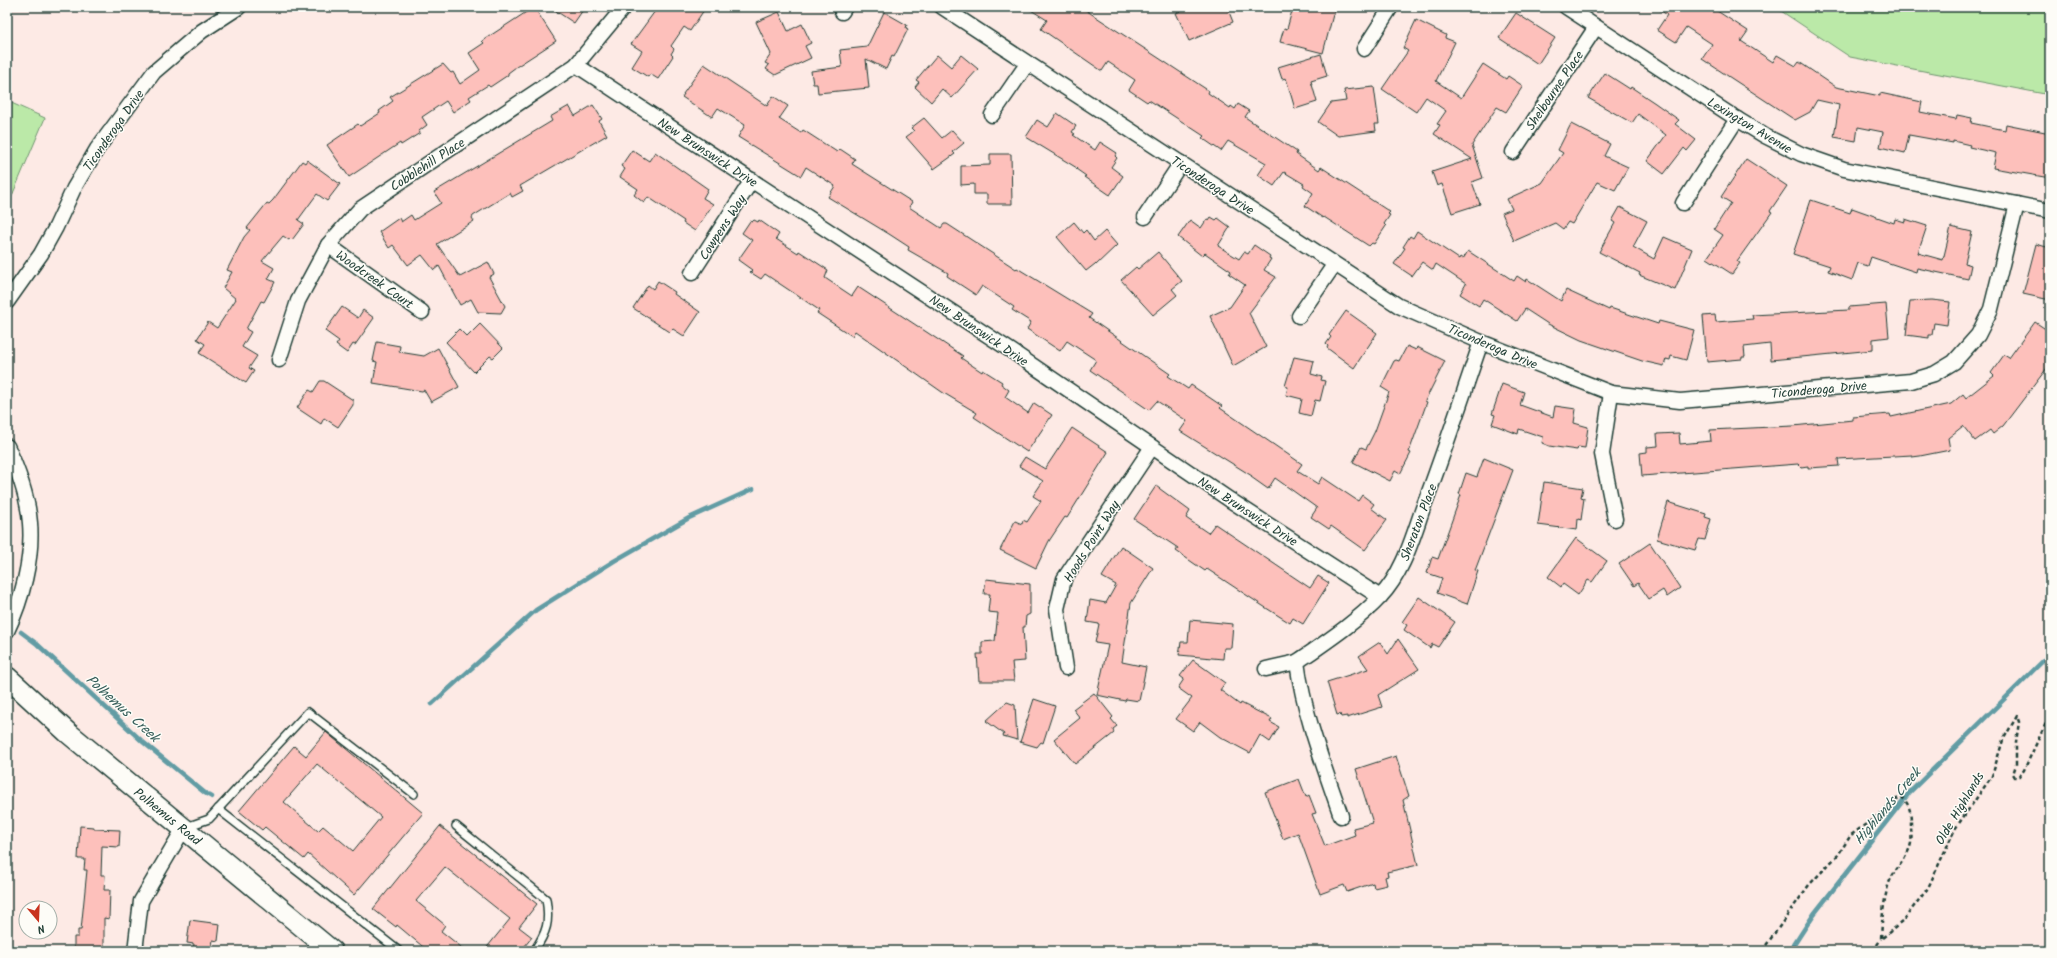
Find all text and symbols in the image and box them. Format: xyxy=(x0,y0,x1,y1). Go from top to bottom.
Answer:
street label: Shelbourne Place xyxy=(1521,47,1590,135)
street label: Ticonderoga Drive xyxy=(78,85,150,176)
street label: Lexington Avenue xyxy=(1703,93,1796,160)
street label: New Brunswick Drive xyxy=(653,113,762,194)
street label: Cobblehill Place xyxy=(386,133,470,197)
street label: Ticonderoga Drive xyxy=(1166,151,1258,221)
street label: Cowpens Way xyxy=(694,190,753,265)
street label: Woodcreek Court xyxy=(331,246,418,315)
street label: New Brunswick Drive xyxy=(924,290,1032,372)
street label: Ticonderoga Drive xyxy=(1444,319,1541,376)
street label: Ticonderoga Drive xyxy=(1770,376,1868,405)
street label: New Brunswick Drive xyxy=(1193,472,1302,553)
street label: Sheraton Place xyxy=(1395,481,1444,564)
street label: Hoods Point Way xyxy=(1059,496,1126,587)
water label: Polhemus Creek xyxy=(80,670,166,750)
water label: Highlands Creek xyxy=(1849,761,1928,850)
street label: Olde Highlands xyxy=(1930,768,1991,849)
street label: Polhemus Road xyxy=(128,783,206,852)
north arrow xyxy=(18,900,58,940)
text: N xyxy=(35,919,47,938)

